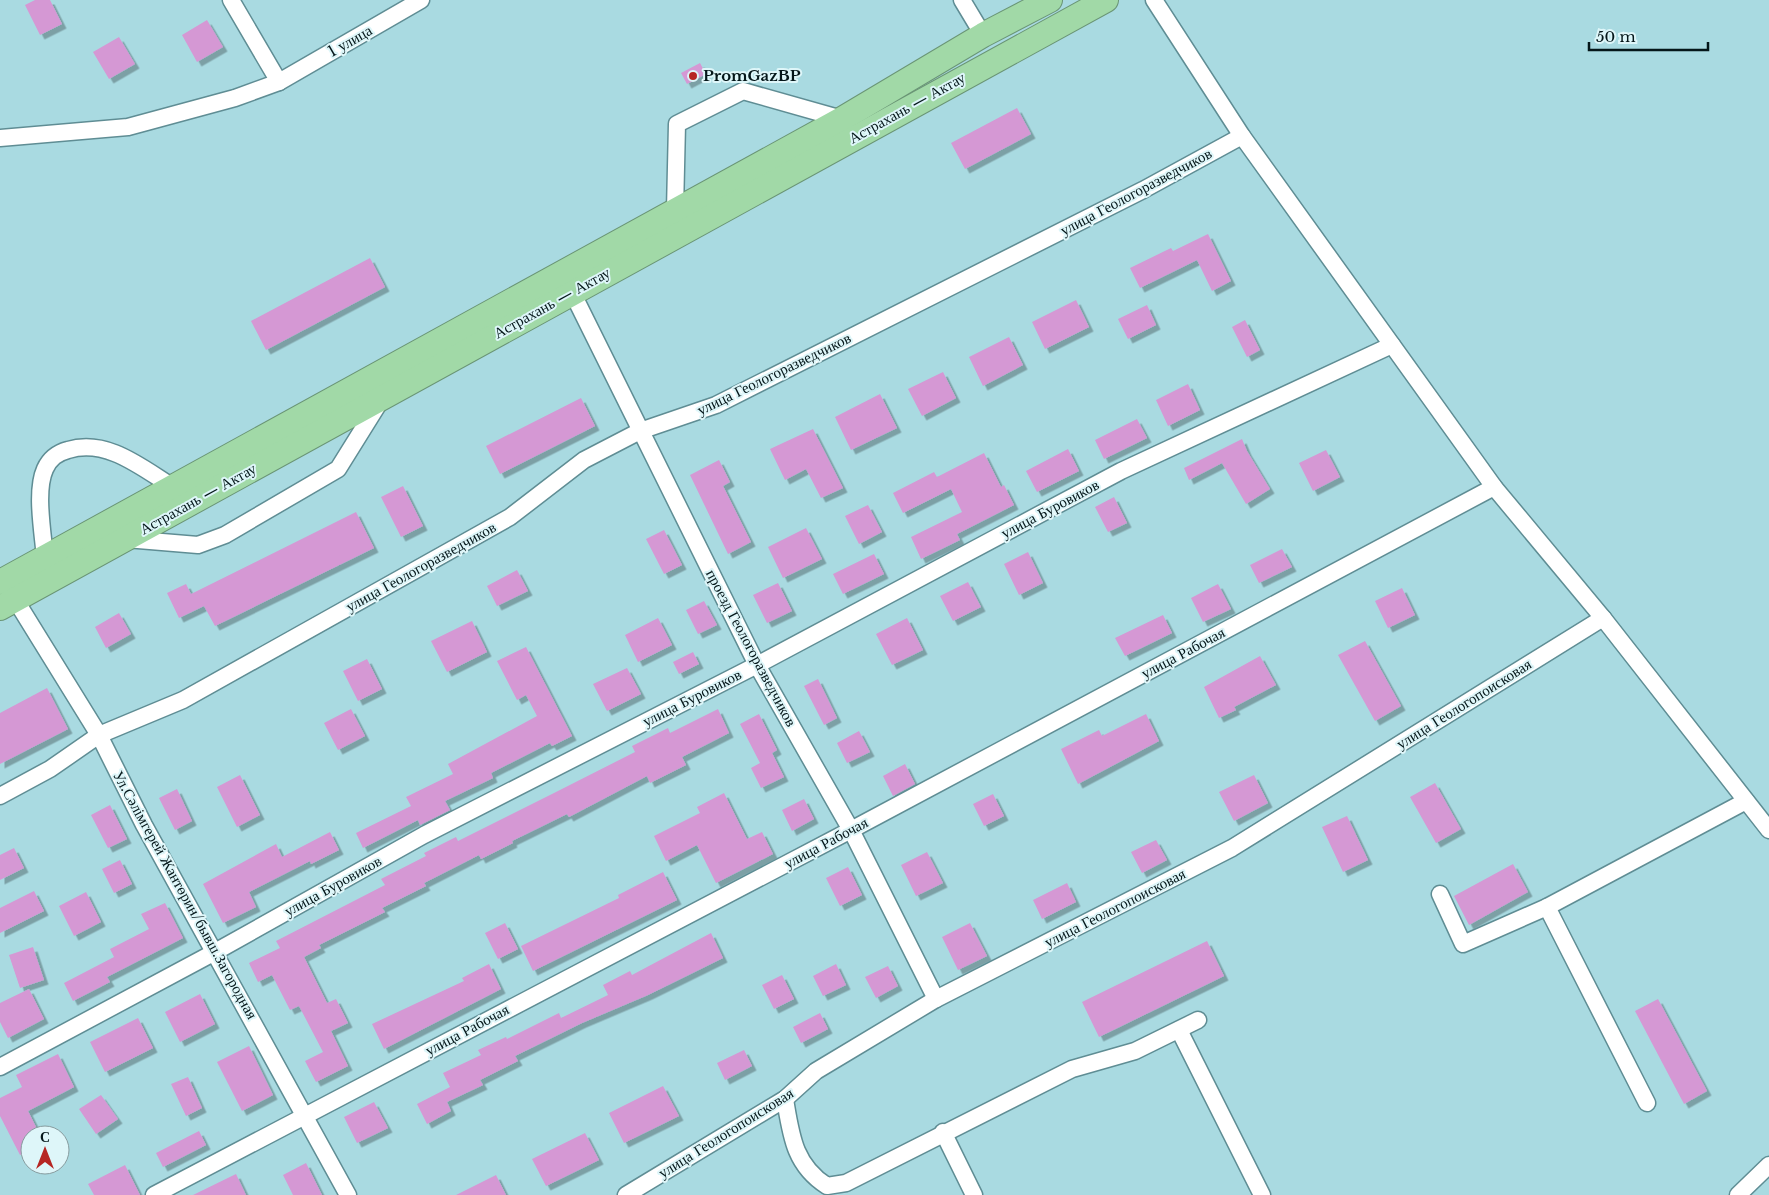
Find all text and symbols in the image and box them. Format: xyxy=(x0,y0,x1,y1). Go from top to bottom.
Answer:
street label: 1 улица xyxy=(324,20,376,61)
scale bar xyxy=(1589,20,1708,52)
text: 50 m xyxy=(1596,27,1636,46)
place label: PromGazBP xyxy=(703,66,801,85)
street label: Астрахань — Актау xyxy=(845,67,969,147)
marker: PromGazBP xyxy=(687,70,699,82)
street label: улица Геологоразведчиков xyxy=(1057,144,1215,240)
street label: Астрахань — Актау xyxy=(490,262,614,342)
street label: улица Геологоразведчиков xyxy=(694,328,854,419)
street label: Астрахань — Актау xyxy=(136,458,260,538)
street label: улица Буровиков xyxy=(997,475,1102,542)
street label: улица Геологоразведчиков xyxy=(342,517,499,616)
street label: проезд Геологоразведчиков xyxy=(702,566,801,730)
street label: улица Рабочая xyxy=(1138,622,1228,683)
street label: улица Геологопоисковая xyxy=(1393,654,1535,753)
street label: улица Буровиков xyxy=(639,665,744,731)
street label: Ул.Сәлімгерей Жантөрин/бывш.Загородная xyxy=(109,767,262,1022)
street label: улица Рабочая xyxy=(781,812,871,873)
street label: улица Буровиков xyxy=(281,851,385,920)
street label: улица Геологопоисковая xyxy=(1041,864,1189,951)
street label: улица Рабочая xyxy=(422,999,512,1060)
street label: улица Геологопоисковая xyxy=(655,1083,797,1182)
north arrow xyxy=(20,1125,70,1175)
text: С xyxy=(40,1128,50,1146)

